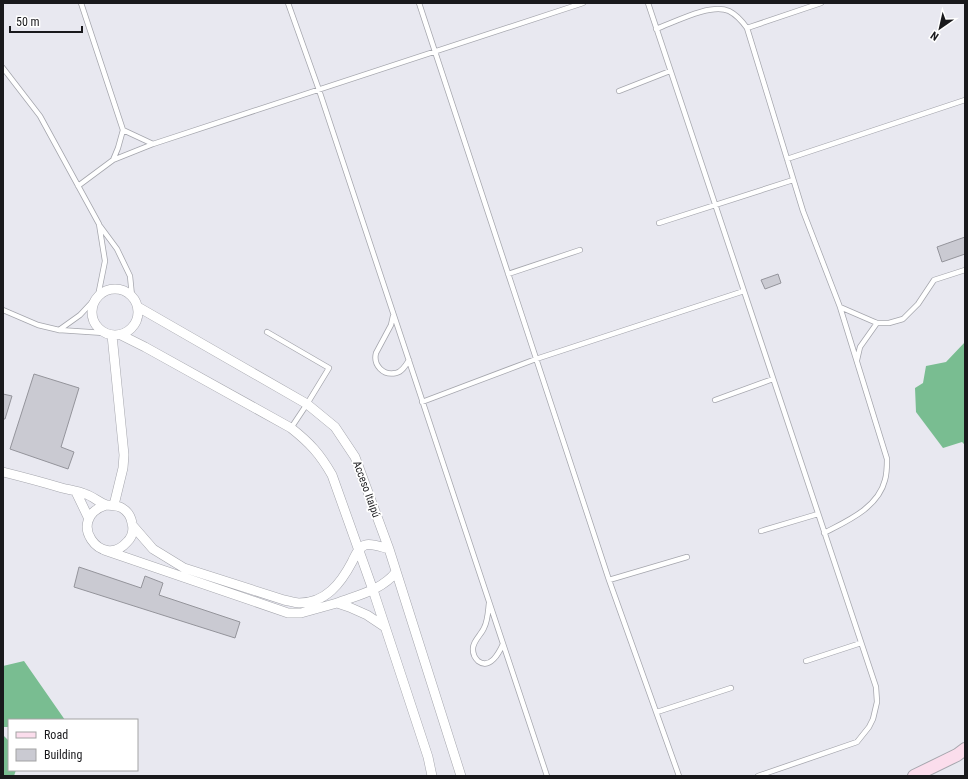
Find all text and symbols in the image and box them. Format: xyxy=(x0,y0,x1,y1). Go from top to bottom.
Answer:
scale bar xyxy=(10,8,82,34)
north arrow xyxy=(920,8,960,48)
text: 50 m xyxy=(16,15,40,29)
text: N xyxy=(928,28,941,43)
street label: Acceso Itaipú xyxy=(350,459,383,519)
legend xyxy=(8,719,138,771)
text: Road xyxy=(44,728,68,742)
text: Building xyxy=(44,748,82,762)

